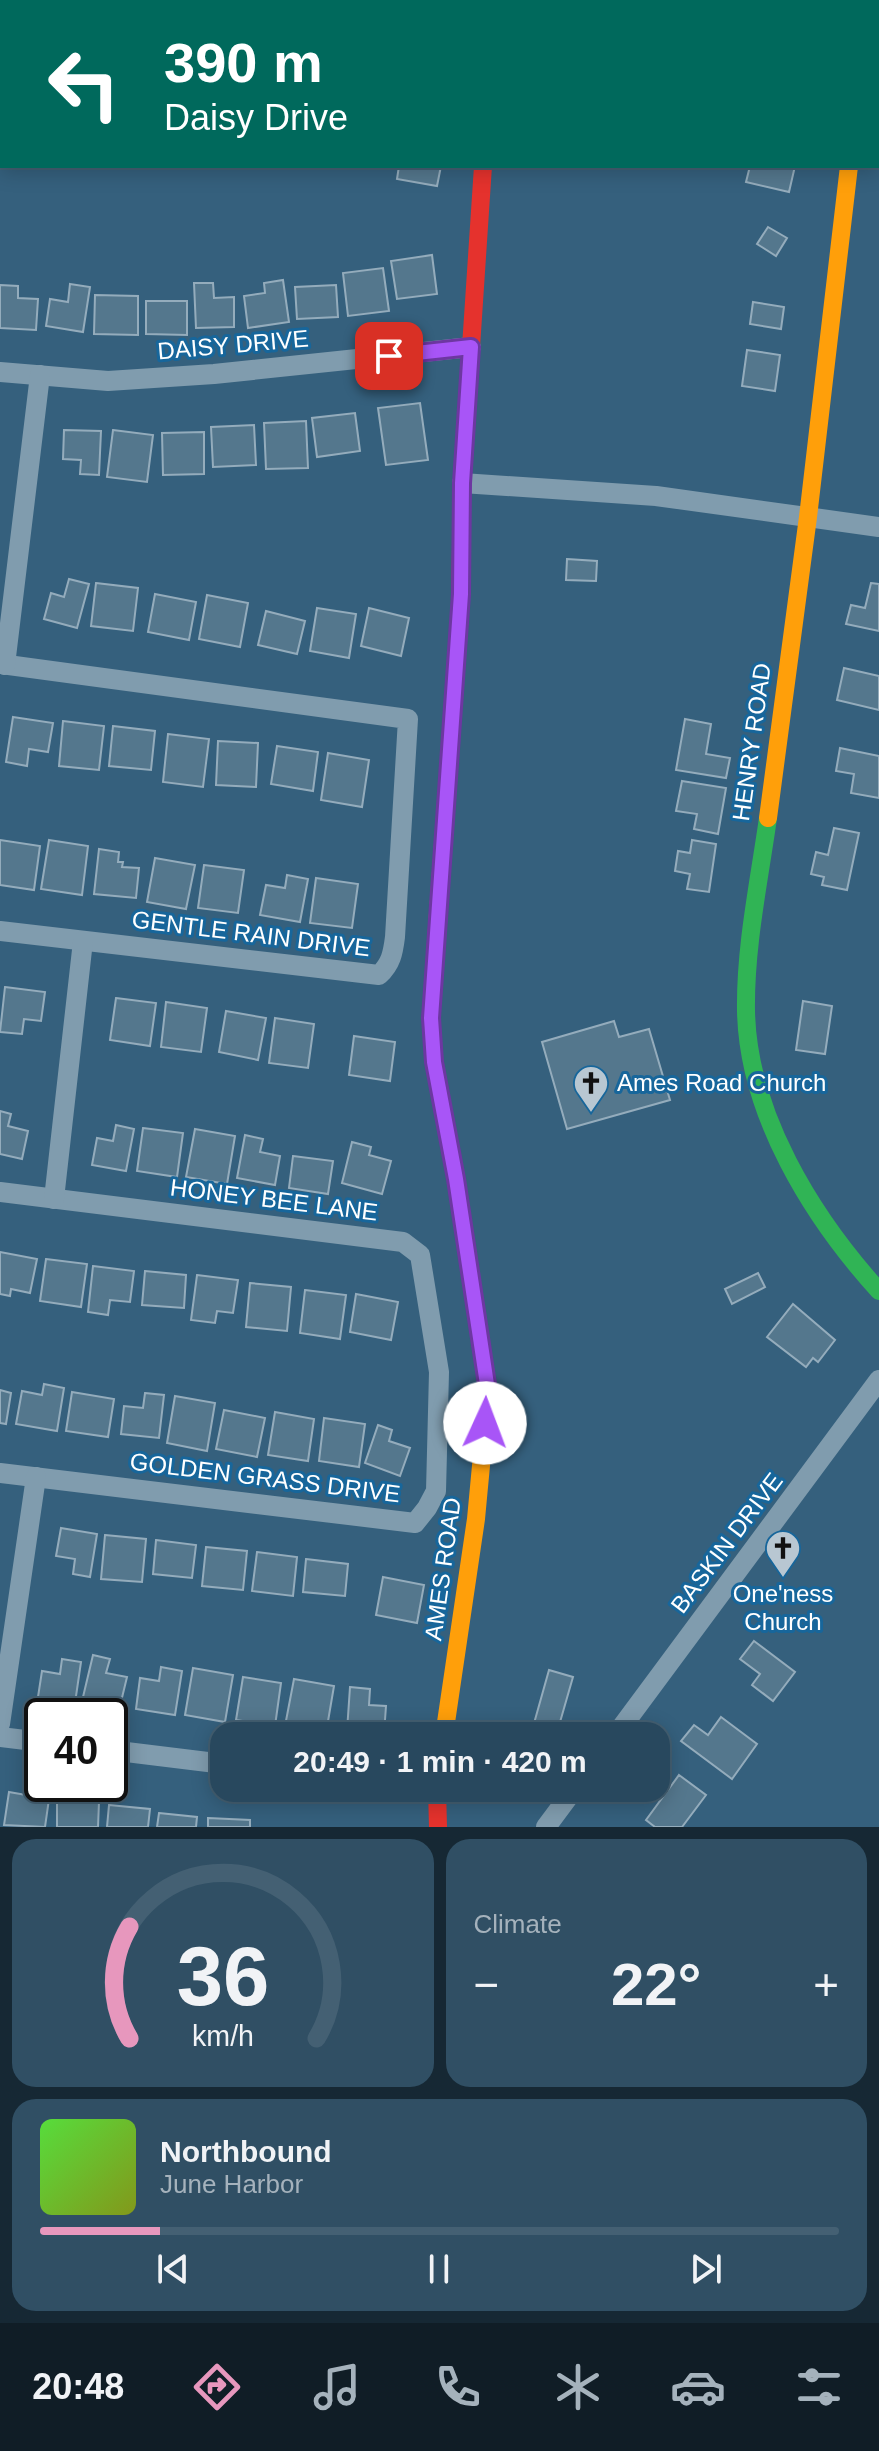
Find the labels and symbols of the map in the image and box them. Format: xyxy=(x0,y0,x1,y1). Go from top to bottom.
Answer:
pin xyxy=(355,322,423,390)
street label: DAISY DRIVE xyxy=(156,324,310,365)
street label: HENRY ROAD xyxy=(727,661,776,823)
street label: GENTLE RAIN DRIVE xyxy=(130,905,372,962)
church icon: Ames Road Church xyxy=(572,1064,610,1114)
place label: Ames Road Church xyxy=(617,1069,826,1096)
street label: HONEY BEE LANE xyxy=(169,1173,379,1226)
position arrow xyxy=(443,1381,527,1465)
street label: GOLDEN GRASS DRIVE xyxy=(128,1448,402,1507)
street label: BASKIN DRIVE xyxy=(665,1467,788,1618)
street label: AMES ROAD xyxy=(419,1496,466,1642)
church icon: One'ness Church xyxy=(764,1529,802,1579)
place label: One'ness Church xyxy=(733,1580,833,1635)
speed limit sign: 40 xyxy=(24,1698,128,1802)

